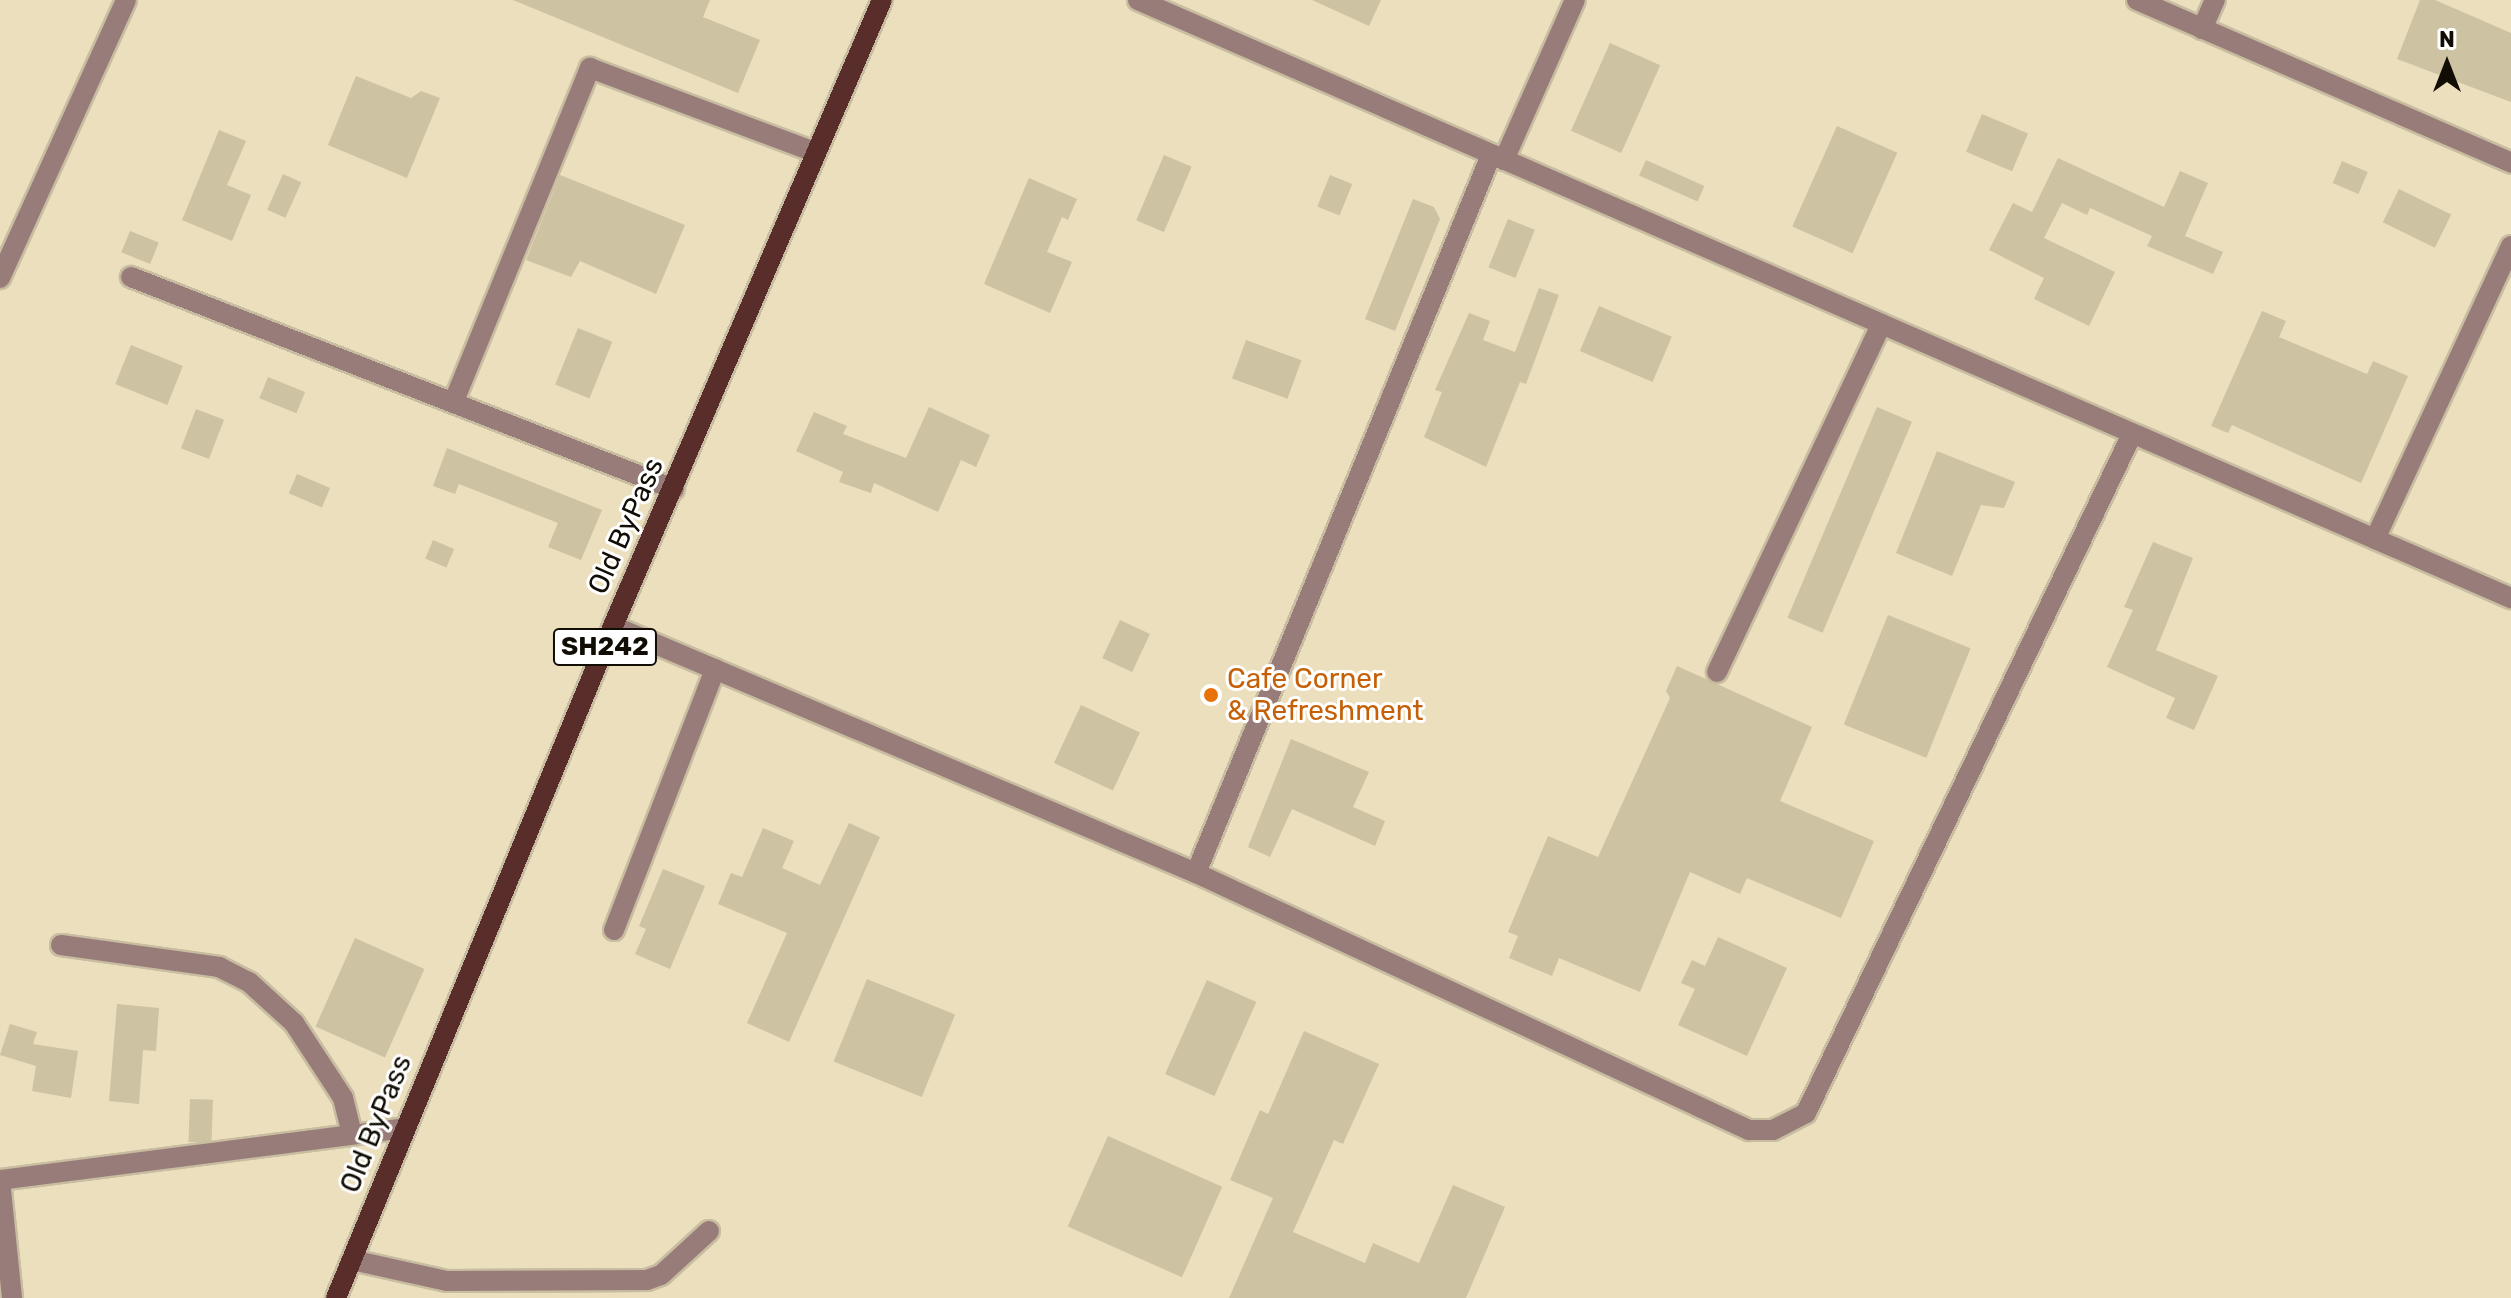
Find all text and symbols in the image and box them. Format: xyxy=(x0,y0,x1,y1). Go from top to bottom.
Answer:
north arrow xyxy=(2407,24,2487,104)
text: N xyxy=(2439,26,2455,53)
street label: Old ByPass xyxy=(581,453,671,599)
road number: SH242 xyxy=(551,625,659,669)
place label: Cafe Corner & Refreshment xyxy=(1227,662,1423,728)
marker: Cafe Corner & Refreshment xyxy=(1202,686,1220,704)
street label: Old ByPass xyxy=(333,1050,419,1198)

